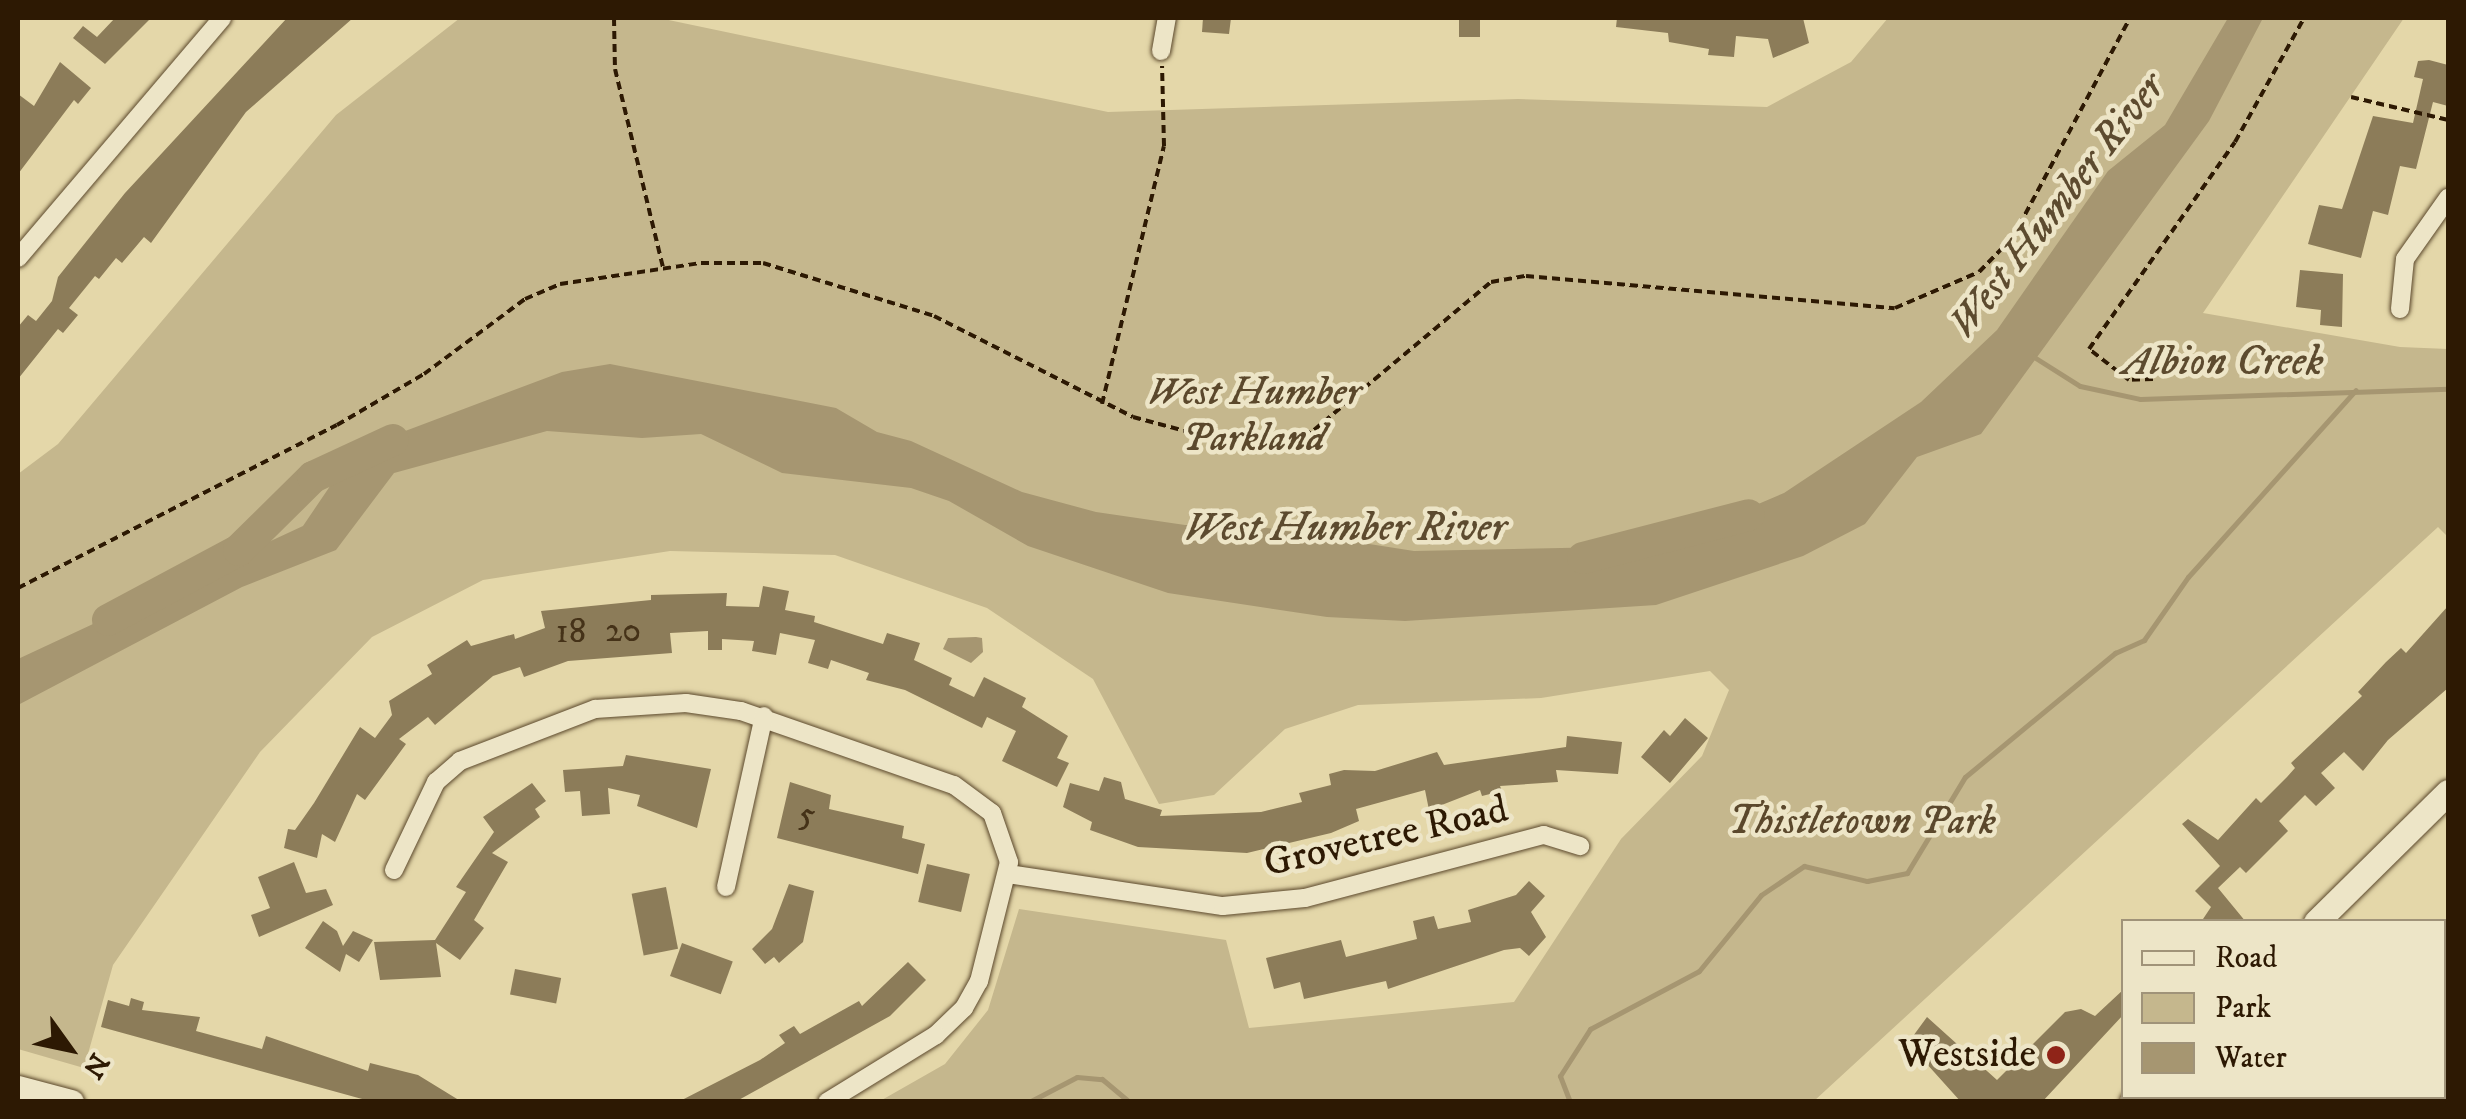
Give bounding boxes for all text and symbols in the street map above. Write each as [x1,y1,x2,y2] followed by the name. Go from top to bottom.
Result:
[1938,63,2176,349] water label: West Humber River
[2122,337,2324,387] water label: Albion Creek
[1147,369,1361,463] park label: West Humber Parkland
[1184,503,1506,553] water label: West Humber River
[605,610,641,652] house number: 20
[556,611,586,653] house number: 18
[1259,786,1513,888] street label: Grovetree Road
[798,794,816,836] house number: 5
[1728,798,1996,846] park label: Thistletown Park
[2121,919,2446,1099] legend
[2215,940,2277,977] text: Road
[2215,990,2271,1027] text: Park
[20,999,120,1099] north arrow
[1898,1031,2036,1079] place label: Westside
[2215,1040,2287,1077] text: Water
[2045,1044,2067,1066] marker: Westside
[75,1046,117,1085] text: N

